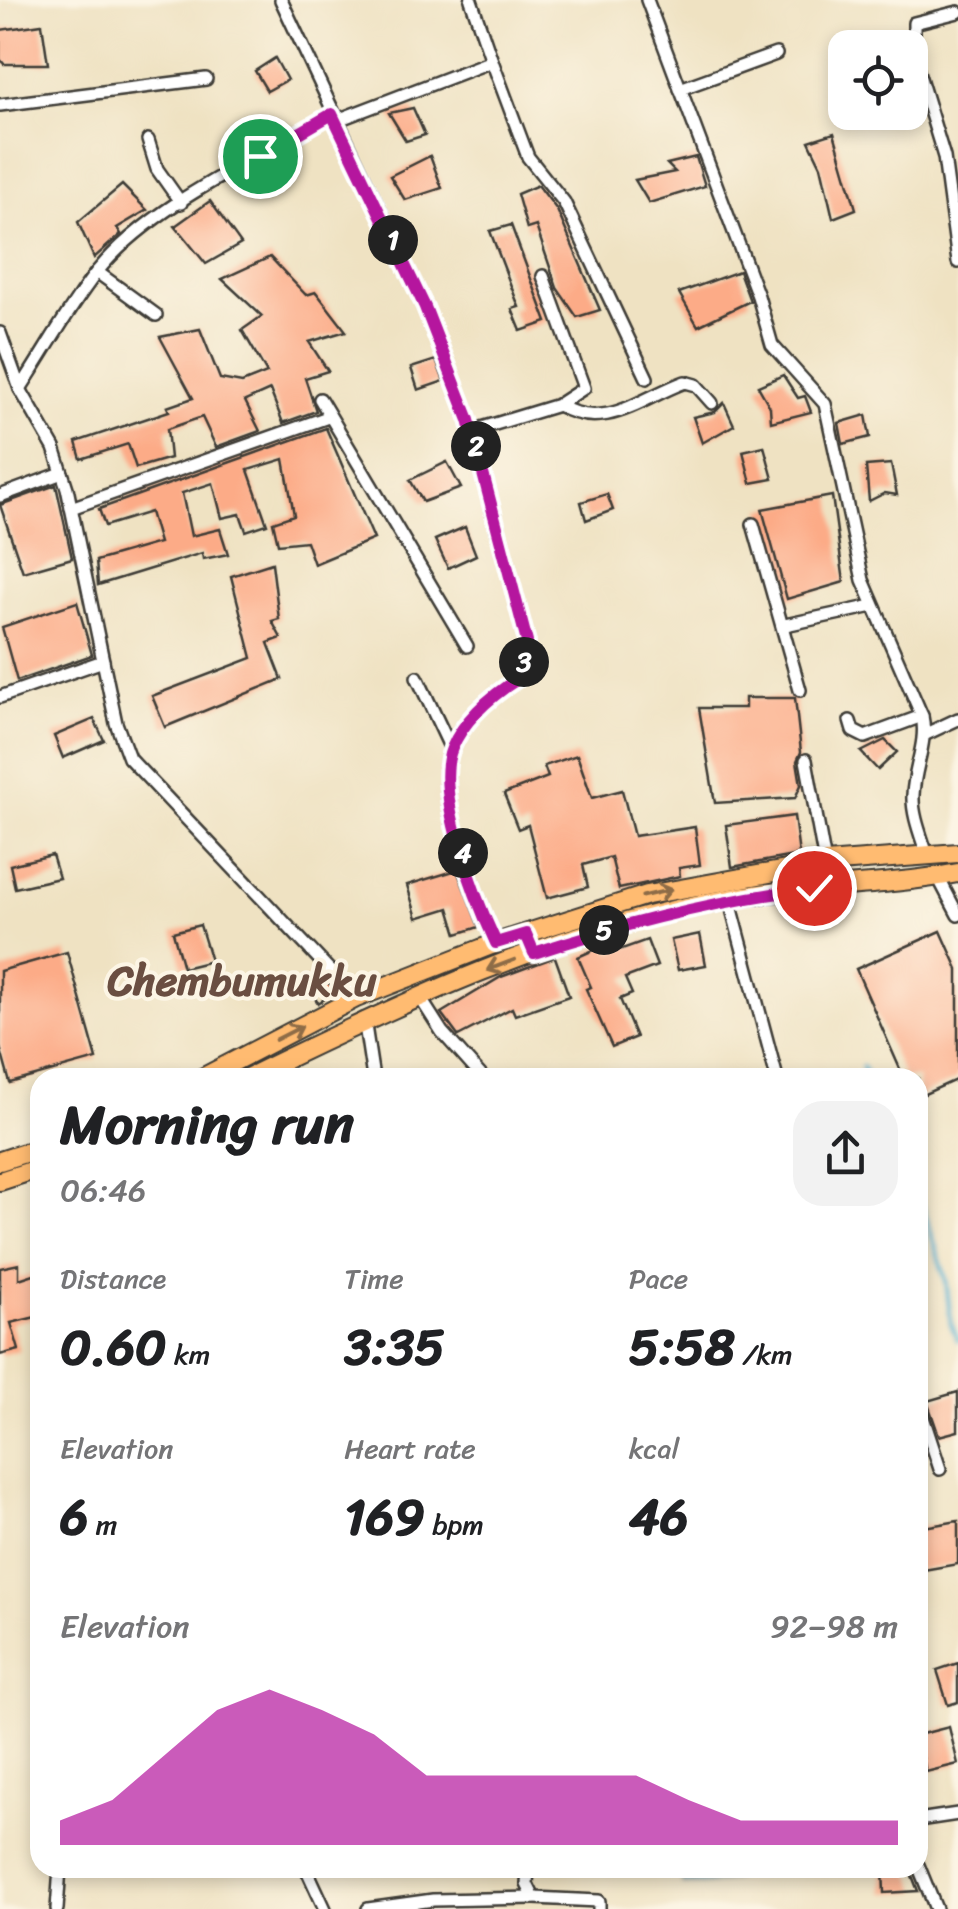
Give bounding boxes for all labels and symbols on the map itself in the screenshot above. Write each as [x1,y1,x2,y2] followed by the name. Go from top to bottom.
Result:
[218,114,303,199] pin
[368,215,418,265] pin: 1
[451,421,501,471] pin: 2
[499,637,549,687] pin: 3
[438,828,488,878] pin: 4
[772,846,857,931] pin
[640,883,672,901] one-way arrow
[579,905,629,955] pin: 5
[107,944,377,1018] district label: Chembumukku
[486,957,517,975] one-way arrow
[273,1023,303,1042] one-way arrow

